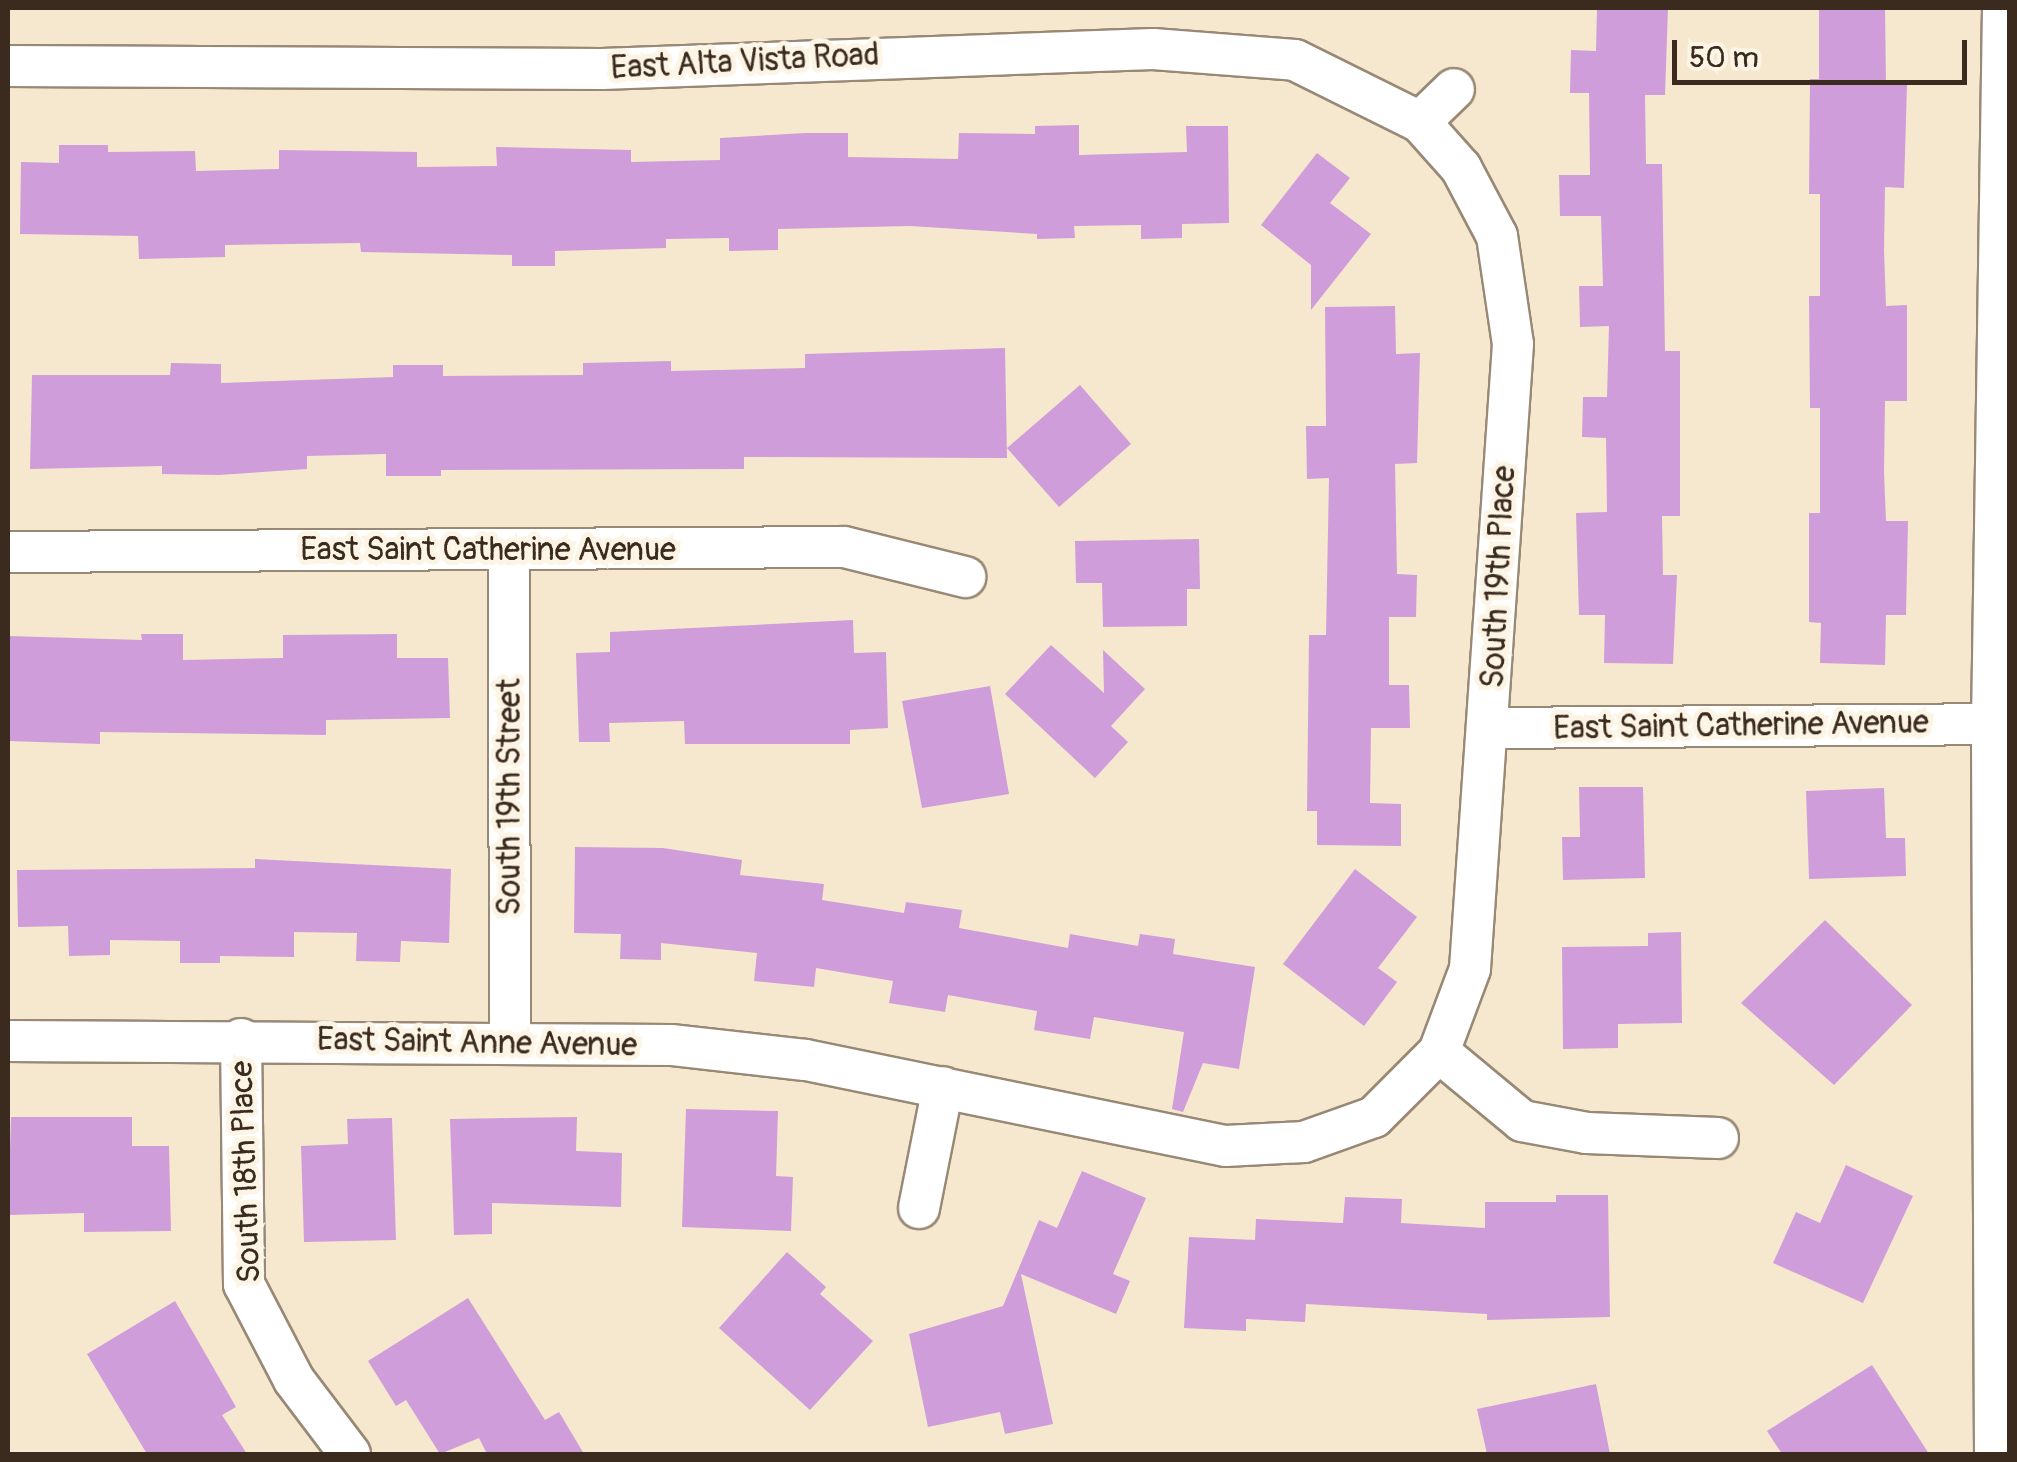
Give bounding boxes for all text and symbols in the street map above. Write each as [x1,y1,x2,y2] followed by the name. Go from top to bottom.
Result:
[1677,20,1972,82] scale bar
[610,36,880,88] street label: East Alta Vista Road
[1689,39,1759,76] text: 50 m
[1474,465,1524,689] street label: South 19th Place
[300,531,676,569] street label: East Saint Catherine Avenue
[491,678,529,916] street label: South 19th Street
[1553,704,1929,748] street label: East Saint Catherine Avenue
[317,1021,637,1065] street label: East Saint Anne Avenue
[223,1060,269,1284] street label: South 18th Place

